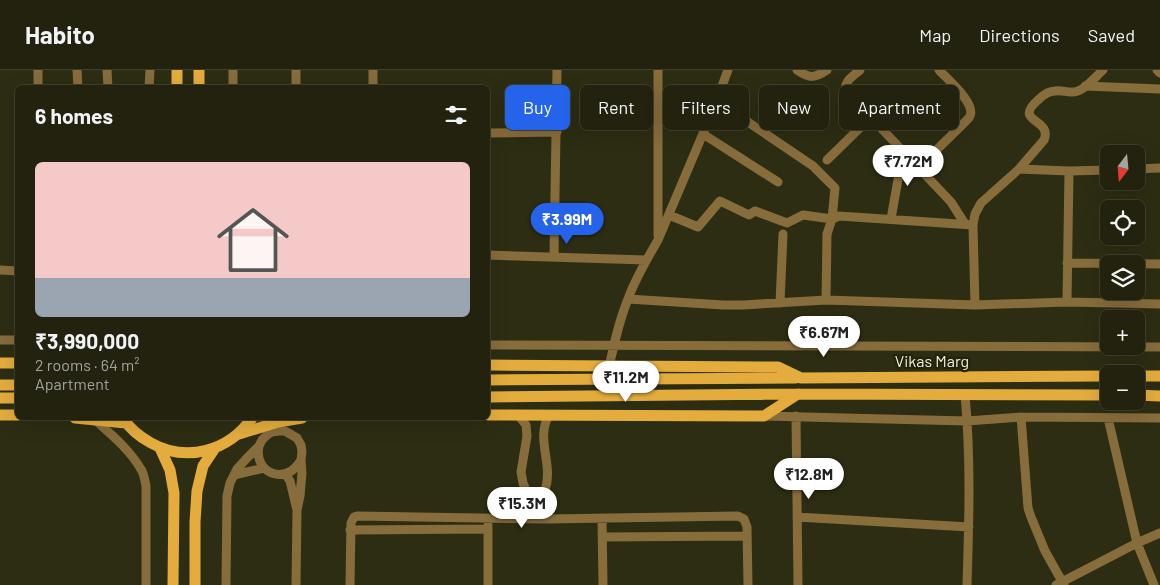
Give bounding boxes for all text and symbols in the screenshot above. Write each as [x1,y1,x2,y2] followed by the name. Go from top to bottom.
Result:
[25,20,95,49] text: Habito
[919,24,951,46] text: Map
[979,24,1060,46] text: Directions
[1088,24,1135,46] text: Saved
[505,85,570,130] chip: Buy
[580,85,653,130] chip: Rent
[663,85,749,130] chip: Filters
[759,85,829,130] chip: New
[839,85,959,130] chip: Apartment
[442,101,470,129] icon: filters
[35,103,113,128] text: 6 homes
[867,144,949,187] pin: ₹7.72M
[1100,145,1145,190] north arrow
[1100,145,1145,410] map controls
[884,151,932,170] text: ₹7.72M
[208,195,298,285] icon: home
[1100,200,1145,245] button: locate
[526,202,608,245] pin: ₹3.99M
[542,209,592,228] text: ₹3.99M
[1100,255,1145,300] button: layers
[1100,310,1145,355] button: +
[783,316,865,358] pin: ₹6.67M
[799,322,849,341] text: ₹6.67M
[35,328,139,353] text: ₹3,990,000
[895,351,969,370] street label: Vikas Marg
[35,355,139,374] text: 2 rooms · 64 m²
[585,360,667,403] pin: ₹11.2M
[1100,365,1145,410] button: −
[603,367,649,386] text: ₹11.2M
[35,374,110,393] text: Apartment
[768,458,850,500] pin: ₹12.8M
[785,464,833,483] text: ₹12.8M
[481,486,563,529] pin: ₹15.3M
[498,493,546,512] text: ₹15.3M

